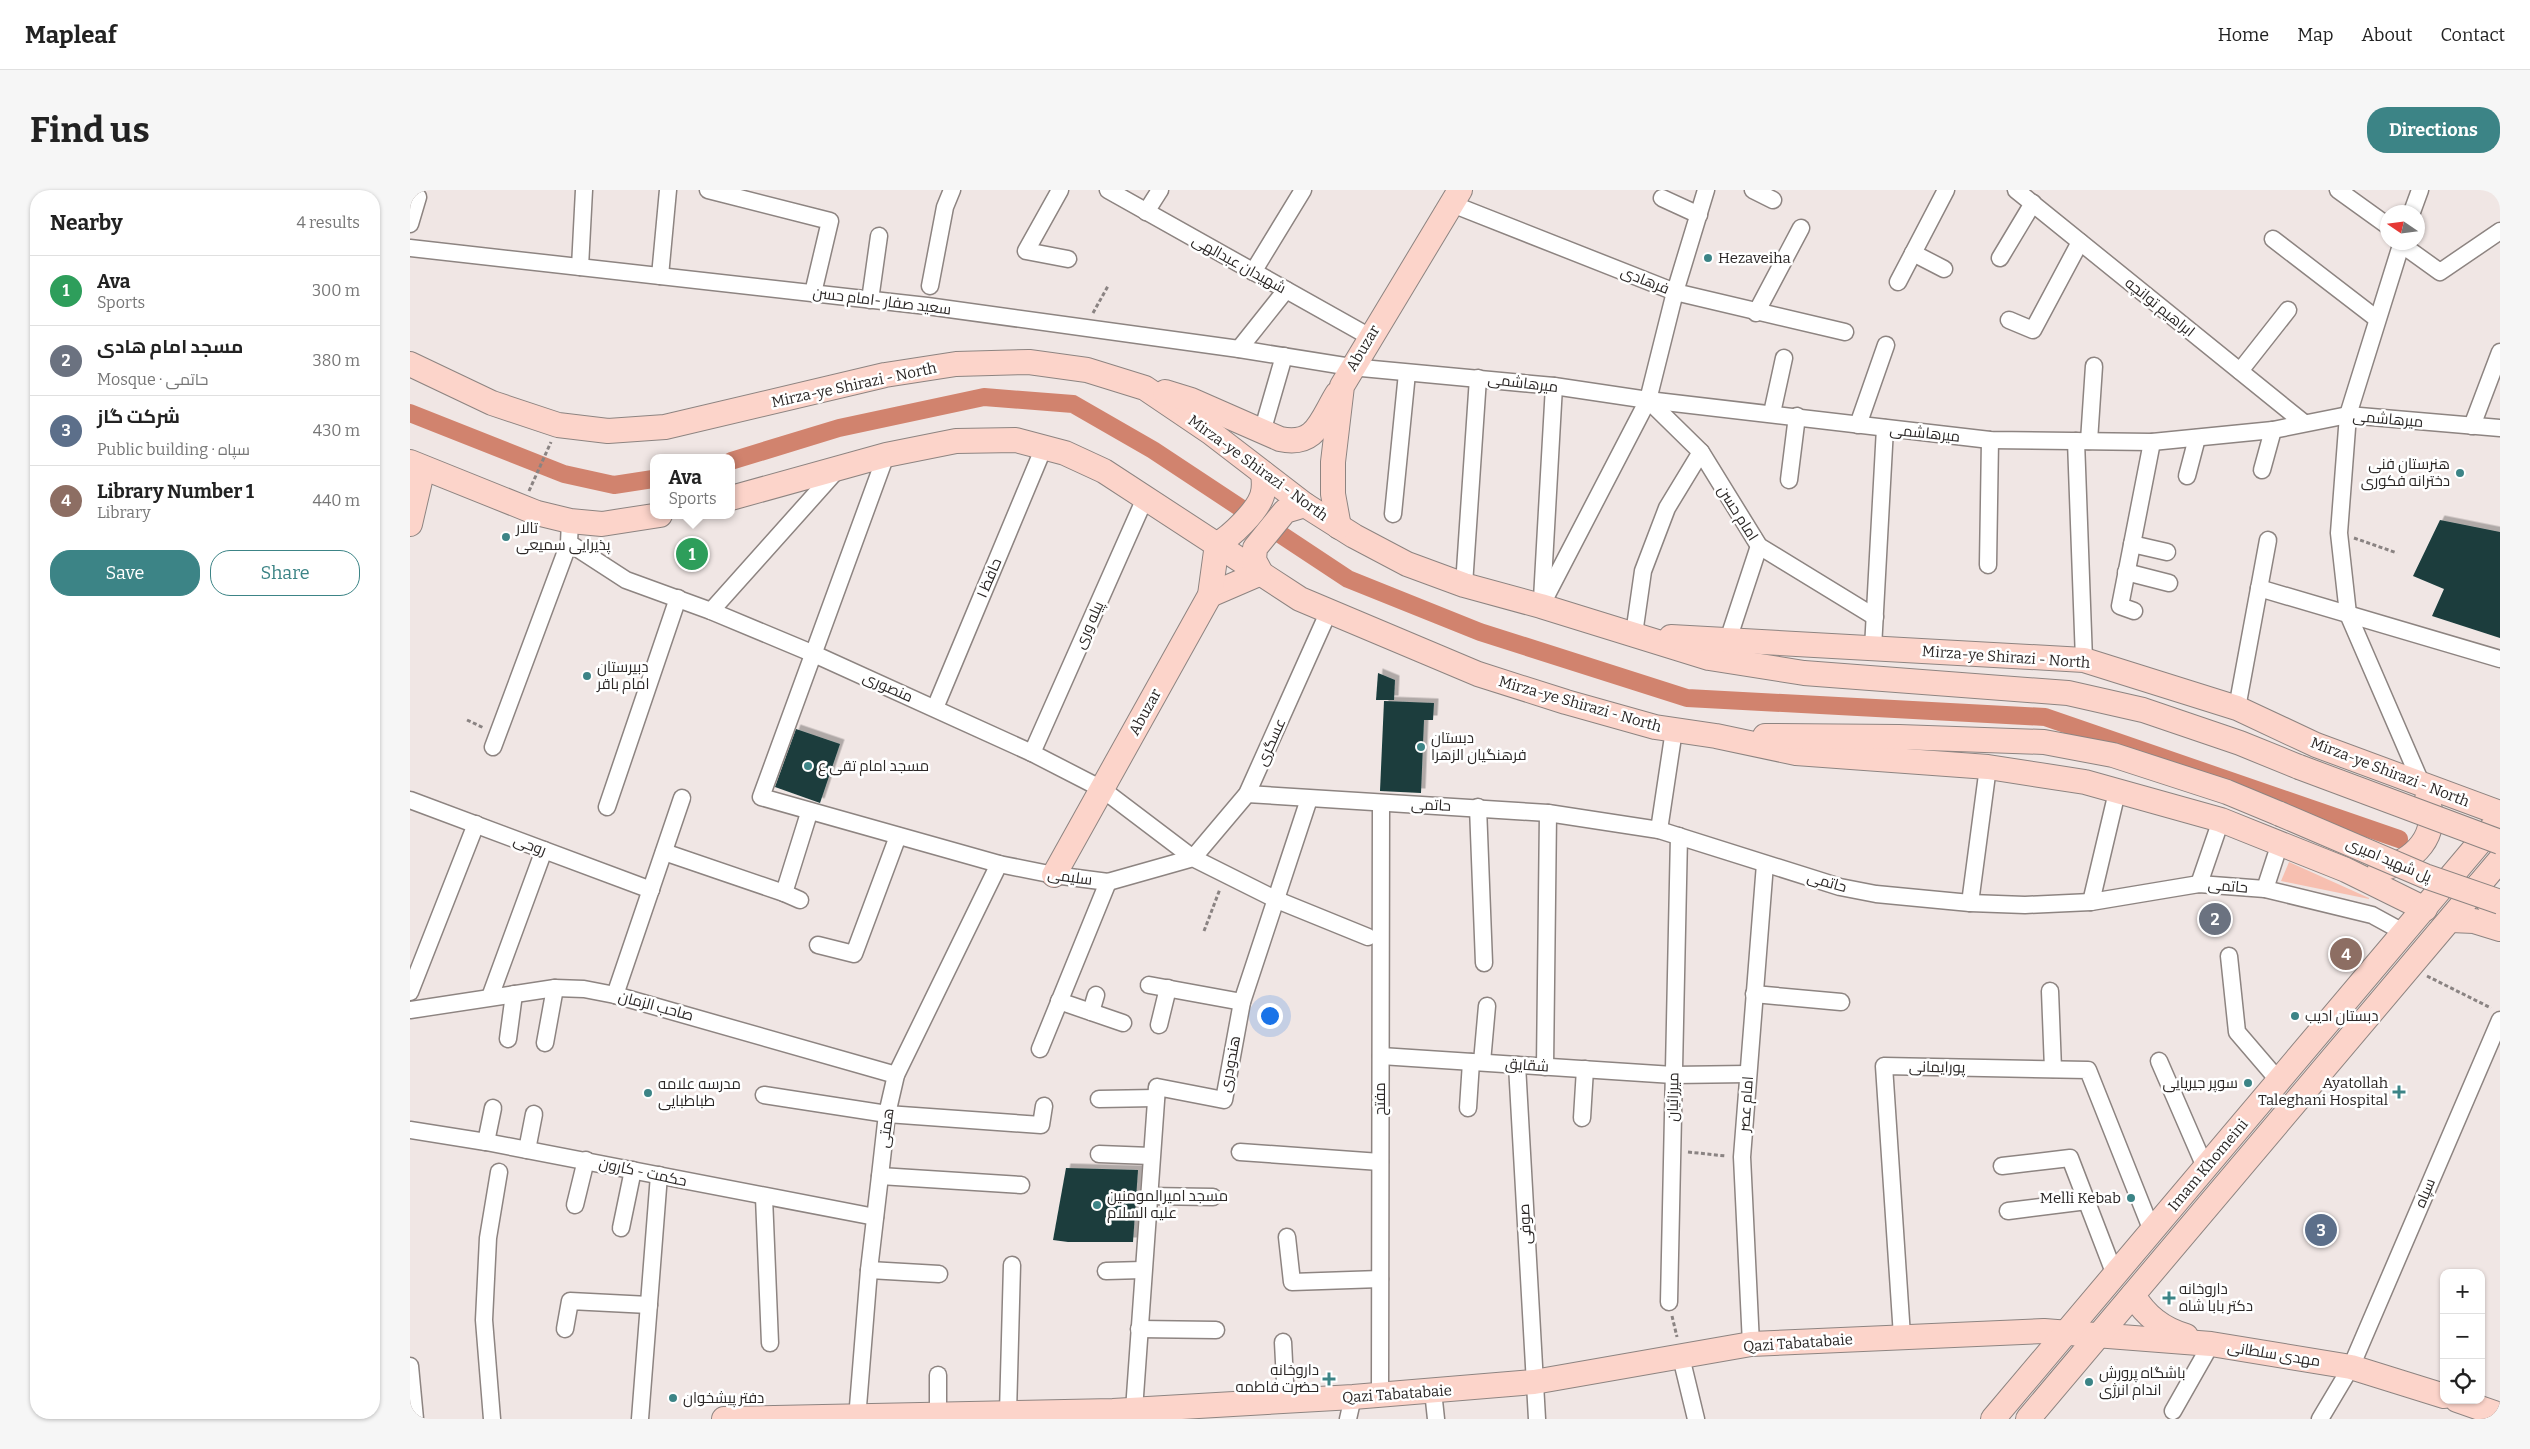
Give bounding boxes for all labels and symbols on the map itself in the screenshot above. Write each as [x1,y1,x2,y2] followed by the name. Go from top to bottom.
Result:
[2380,205,2425,250] north arrow
[1188,231,1289,298] street label: شهیدان عبدالهی
[1718,249,1791,267] place label: Hezaveiha
[1702,252,1714,264] marker: Hezaveiha
[1618,262,1672,299] street label: فرهادی
[2121,273,2198,341] street label: ابراهیم توانچه
[812,284,952,319] street label: سعید صفار -امام حسن
[1342,321,1384,374] street label: Abuzar
[770,359,939,411] street label: Mirza-ye Shirazi - North
[1487,370,1559,397] street label: میرهاشمی
[2352,407,2424,432] street label: میرهاشمی
[1185,411,1332,525] street label: Mirza-ye Shirazi - North
[1889,420,1961,447] street label: میرهاشمی
[2361,455,2450,491] place label: هنرستان فنی دخترانه فکوری
[2454,467,2466,479] marker: هنرستان فنی دخترانه فکوری
[1713,482,1762,545] street label: امام حسن
[515,519,611,555] place label: تالار پذیرایی سمیعی
[500,531,512,543] marker: تالار پذیرایی سمیعی
[676,535,708,573] pin: 1
[973,555,1005,601] street label: حافظ ۱
[1071,598,1108,652] street label: پیله وری
[1921,642,2091,672] street label: Mirza-ye Shirazi - North
[596,658,650,694] place label: دبیرستان امام باقر
[860,668,916,707] street label: منصوری
[581,670,593,682] marker: دبیرستان امام باقر
[1497,672,1664,736] street label: Mirza-ye Shirazi - North
[1125,685,1165,738] street label: Abuzar
[1253,715,1290,769] street label: عسگری
[1431,729,1527,765] place label: دبستان فرهنگیان الزهرا
[2308,733,2473,811] street label: Mirza-ye Shirazi - North
[1415,741,1427,753] marker: دبستان فرهنگیان الزهرا
[818,757,929,777] place label: مسجد امام تقی ع
[802,760,814,772] marker: مسجد امام تقی ع
[1411,795,1451,816] street label: حاتمی
[511,831,549,860] street label: روحی
[2343,834,2435,887] street label: پل شهید امیری
[1046,865,1093,890] street label: سلیمی
[1805,868,1849,897] street label: حاتمی
[2207,875,2249,898] street label: حاتمی
[2199,900,2231,938] pin: 2
[2330,935,2362,973] pin: 4
[616,987,696,1026] street label: صاحب الزمان
[1257,1003,1283,1029] your location
[2305,1007,2379,1026] place label: دبستان ادیب
[2289,1010,2301,1022] marker: دبستان ادیب
[1216,1034,1245,1094] street label: هندودری
[1504,1054,1550,1077] street label: شقایق
[1909,1058,1965,1077] street label: پورایمانی
[1664,1072,1683,1122] street label: میرزائیان
[2162,1074,2238,1093] place label: سوپر جیریایی
[2258,1074,2389,1109] place label: Ayatollah Taleghani Hospital
[658,1075,741,1111] place label: مدرسه علامه طباطبایی
[1735,1075,1758,1134] street label: امام عصر
[2242,1077,2254,1089] marker: سوپر جیریایی
[1371,1082,1391,1116] street label: مفتح
[2392,1085,2406,1099] marker: Ayatollah Taleghani Hospital
[642,1087,654,1099] marker: مدرسه علامه طباطبایی
[874,1107,899,1149] street label: همتی
[2164,1115,2252,1215] street label: Imam Khomeini
[597,1154,689,1191] street label: حکمت - کارون
[2411,1176,2440,1211] street label: سپاه
[1107,1187,1228,1223] place label: مسجد امیرالمومنین علیه السلام
[2040,1189,2121,1207] place label: Melli Kebab
[2125,1192,2137,1204] marker: Melli Kebab
[1091,1199,1103,1211] marker: مسجد امیرالمومنین علیه السلام
[1515,1203,1536,1245] street label: صوفی
[2305,1211,2337,1249] pin: 3
[2179,1280,2253,1315] place label: داروخانه دکتر بابا شاه
[2163,1292,2175,1304] marker: داروخانه دکتر بابا شاه
[1743,1330,1853,1356] street label: Qazi Tabatabaie
[2226,1338,2322,1371] street label: مهدی سلطانی
[1236,1361,1319,1396] place label: داروخانه حضرت فاطمه
[2099,1364,2185,1400] place label: باشگاه پرورش اندام انرژی
[1323,1373,1335,1385] marker: داروخانه حضرت فاطمه
[2083,1376,2095,1388] marker: باشگاه پرورش اندام انرژی
[1342,1381,1452,1407] street label: Qazi Tabatabaie
[683,1389,764,1408] place label: دفتر پیشخوان
[667,1392,679,1404] marker: دفتر پیشخوان

